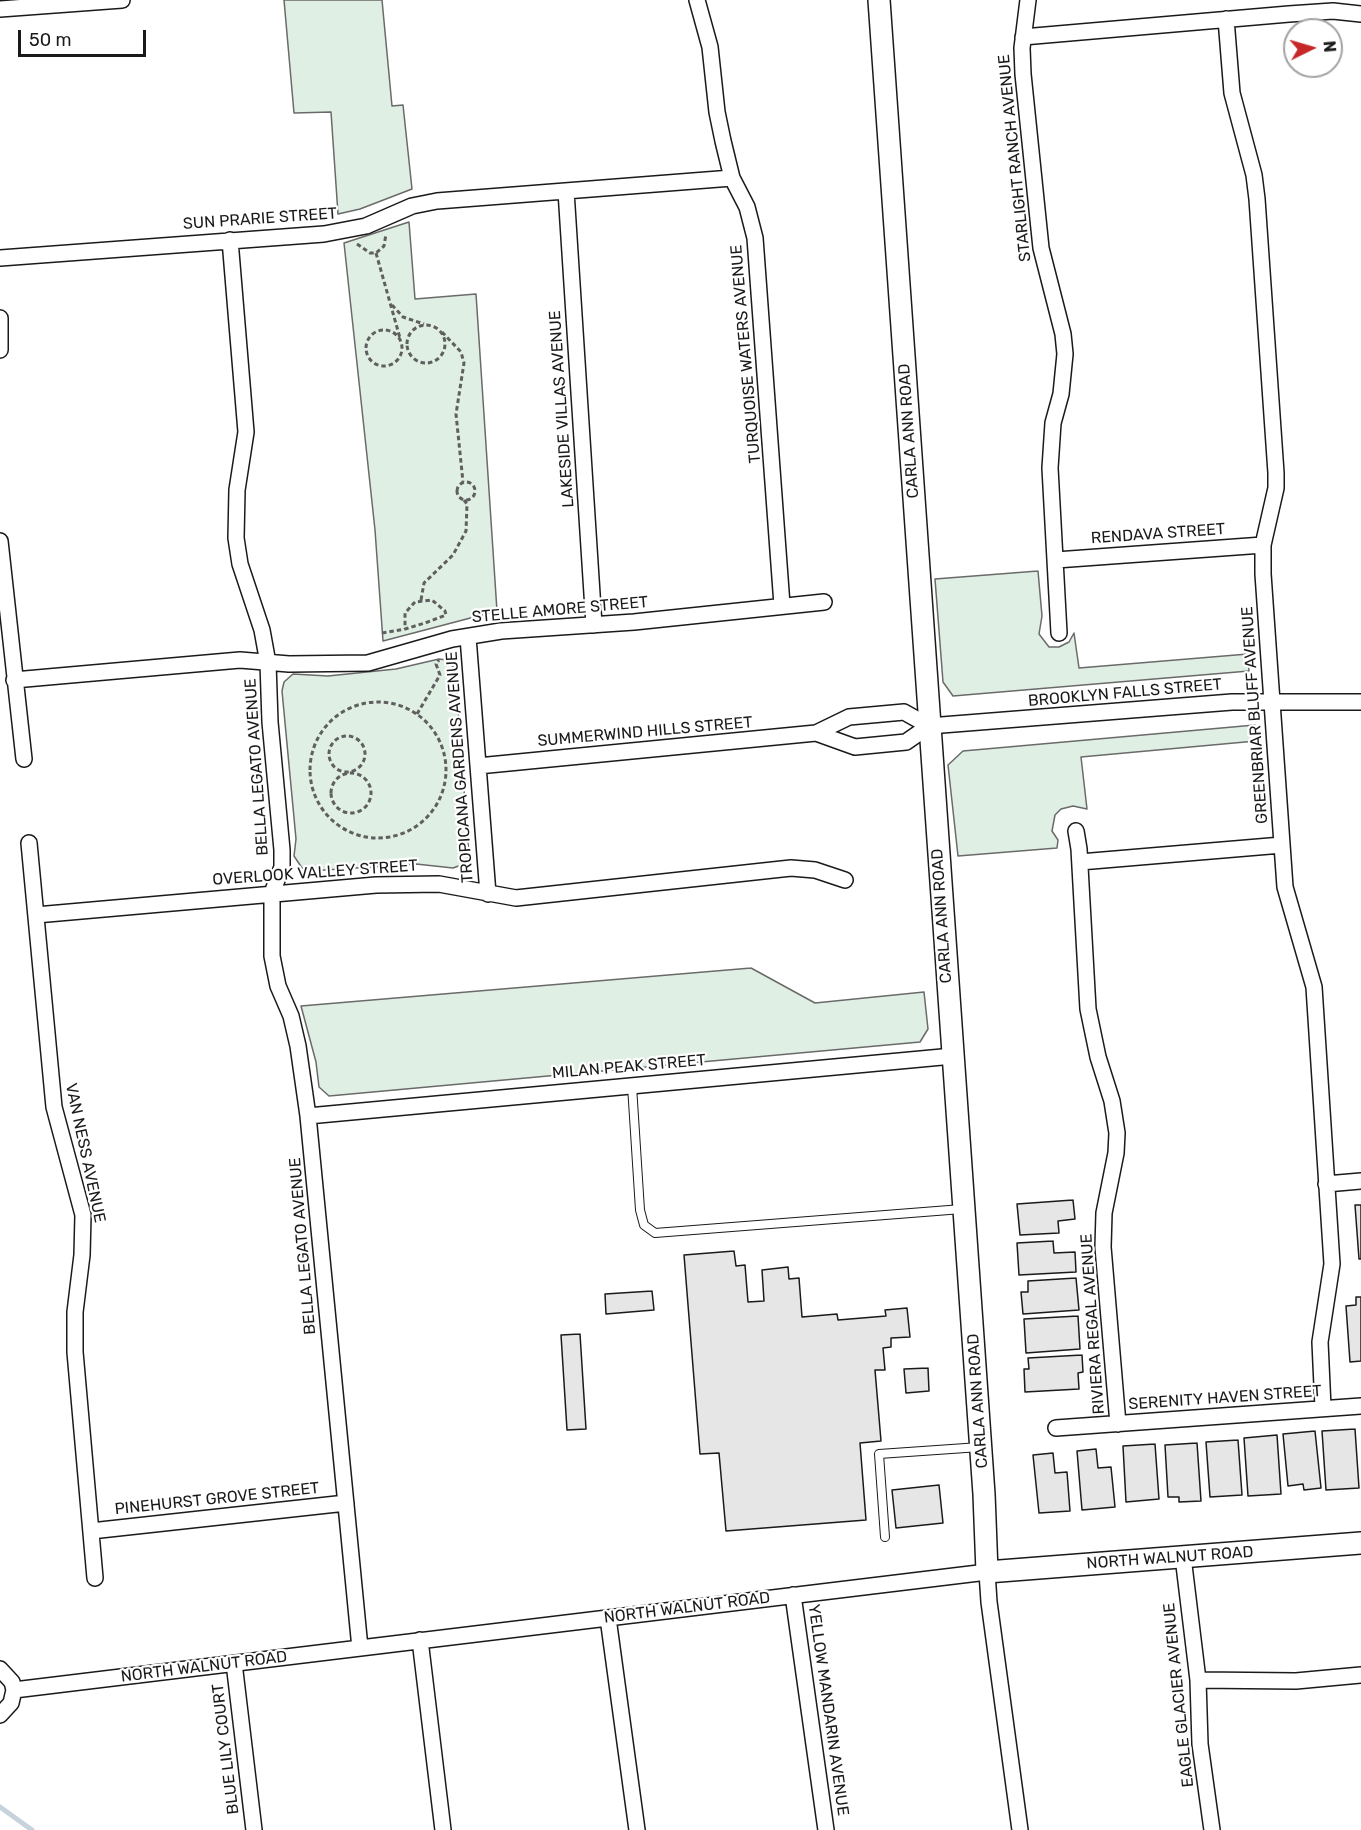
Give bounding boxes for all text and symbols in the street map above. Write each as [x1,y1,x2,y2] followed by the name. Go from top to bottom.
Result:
[21,18,148,56] scale bar
[1283,18,1343,78] north arrow
[29,29,72,51] text: 50 m
[1319,40,1339,53] text: N
[995,53,1035,263] street label: STARLIGHT RANCH AVENUE
[182,204,338,234] street label: SUN PRARIE STREET
[727,244,765,464] street label: TURQUOISE WATERS AVENUE
[546,310,578,508] street label: LAKESIDE VILLAS AVENUE
[895,363,923,499] street label: CARLA ANN ROAD
[1090,520,1226,548] street label: RENDAVA STREET
[471,593,649,627] street label: STELLE AMORE STREET
[1238,606,1272,824] street label: GREENBRIAR BLUFF AVENUE
[442,651,478,883] street label: TROPICANA GARDENS AVENUE
[1027,675,1223,711] street label: BROOKLYN FALLS STREET
[241,678,273,856] street label: BELLA LEGATO AVENUE
[537,713,753,751] street label: SUMMERWIND HILLS STREET
[928,848,956,984] street label: CARLA ANN ROAD
[212,856,418,890] street label: OVERLOOK VALLEY STREET
[551,1051,707,1083] street label: MILAN PEAK STREET
[61,1081,109,1225] street label: VAN NESS AVENUE
[286,1157,320,1335] street label: BELLA LEGATO AVENUE
[1077,1233,1109,1415] street label: RIVIERA REGAL AVENUE
[964,1333,992,1469] street label: CARLA ANN ROAD
[1128,1382,1322,1414] street label: SERENITY HAVEN STREET
[114,1479,320,1519] street label: PINEHURST GROVE STREET
[1086,1543,1254,1573] street label: NORTH WALNUT ROAD
[603,1588,771,1628] street label: NORTH WALNUT ROAD
[1160,1602,1198,1788] street label: EAGLE GLACIER AVENUE
[804,1603,852,1817] street label: YELLOW MANDARIN AVENUE
[120,1647,288,1687] street label: NORTH WALNUT ROAD
[208,1683,244,1815] street label: BLUE LILY COURT

